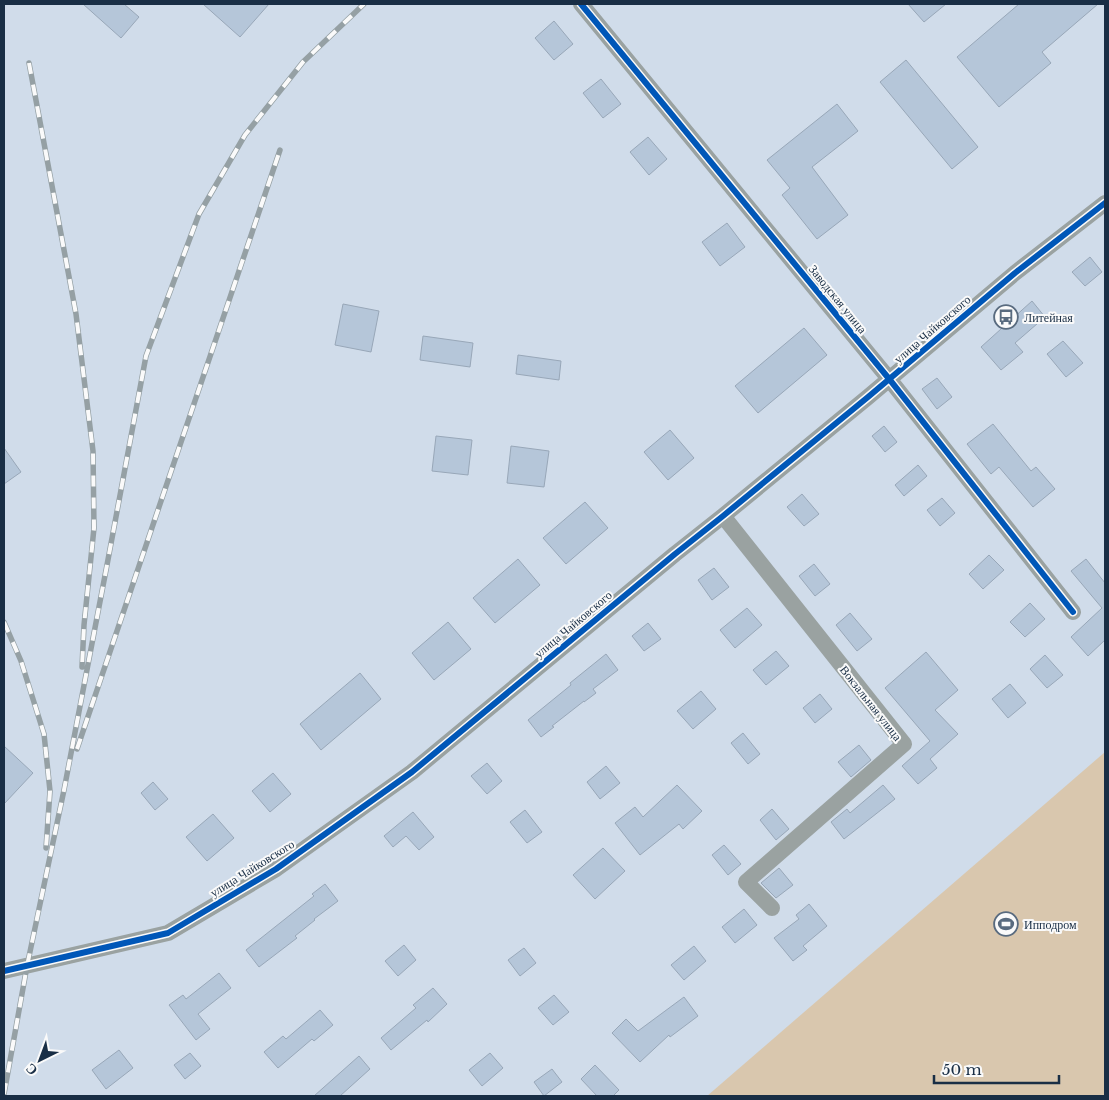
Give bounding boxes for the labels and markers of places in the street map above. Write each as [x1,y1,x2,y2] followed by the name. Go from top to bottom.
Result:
[993,304,1019,330] bus stop icon: Литейная
[1024,310,1073,325] place label: Литейная
[993,911,1019,937] sports icon: Ипподром
[1024,917,1077,932] place label: Ипподром

